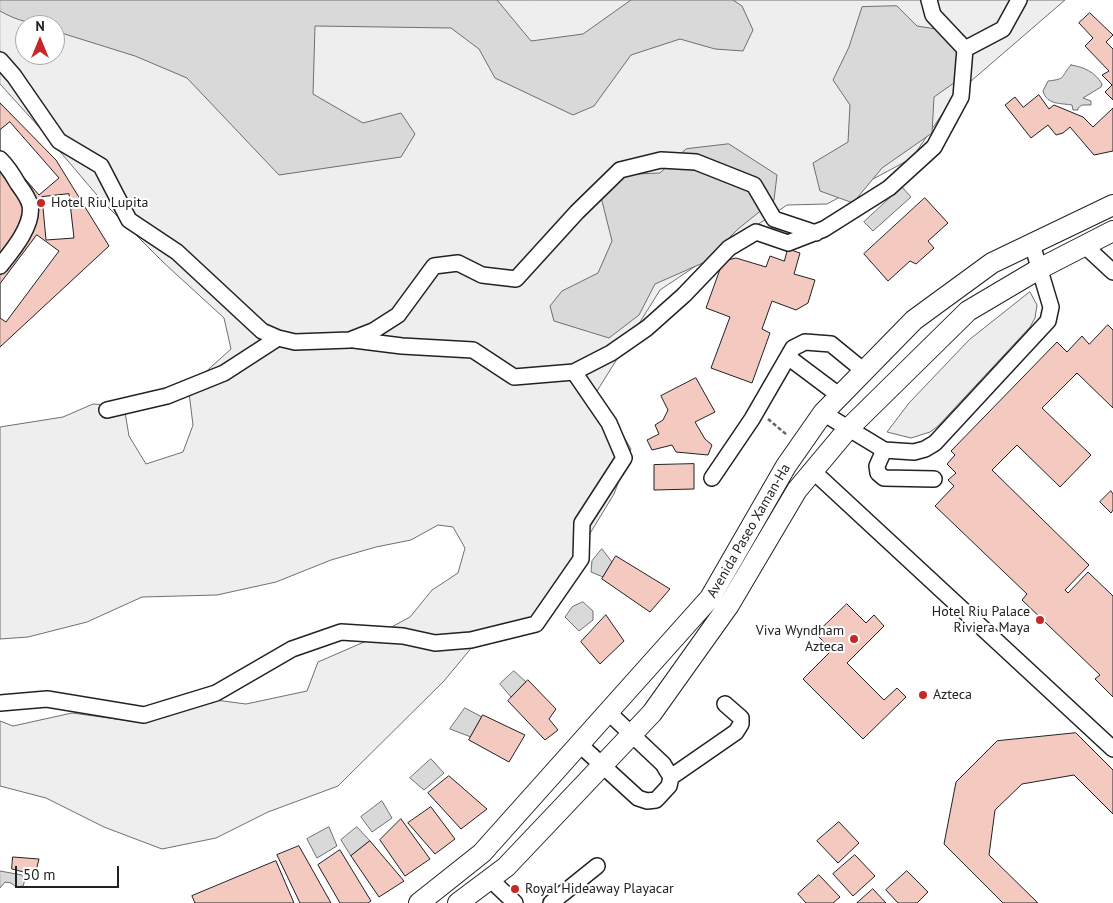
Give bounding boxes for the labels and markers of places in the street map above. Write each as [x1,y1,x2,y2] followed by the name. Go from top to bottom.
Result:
[51,195,148,211] place label: Hotel Riu Lupita
[35,197,47,209] marker: Hotel Riu Lupita
[932,604,1030,636] place label: Hotel Riu Palace Riviera Maya
[1034,614,1046,626] marker: Hotel Riu Palace Riviera Maya
[756,623,844,656] place label: Viva Wyndham Azteca
[848,633,860,645] marker: Viva Wyndham Azteca
[933,687,972,703] place label: Azteca
[917,689,929,701] marker: Azteca
[525,881,674,897] place label: Royal Hideaway Playacar
[509,883,521,895] marker: Royal Hideaway Playacar

